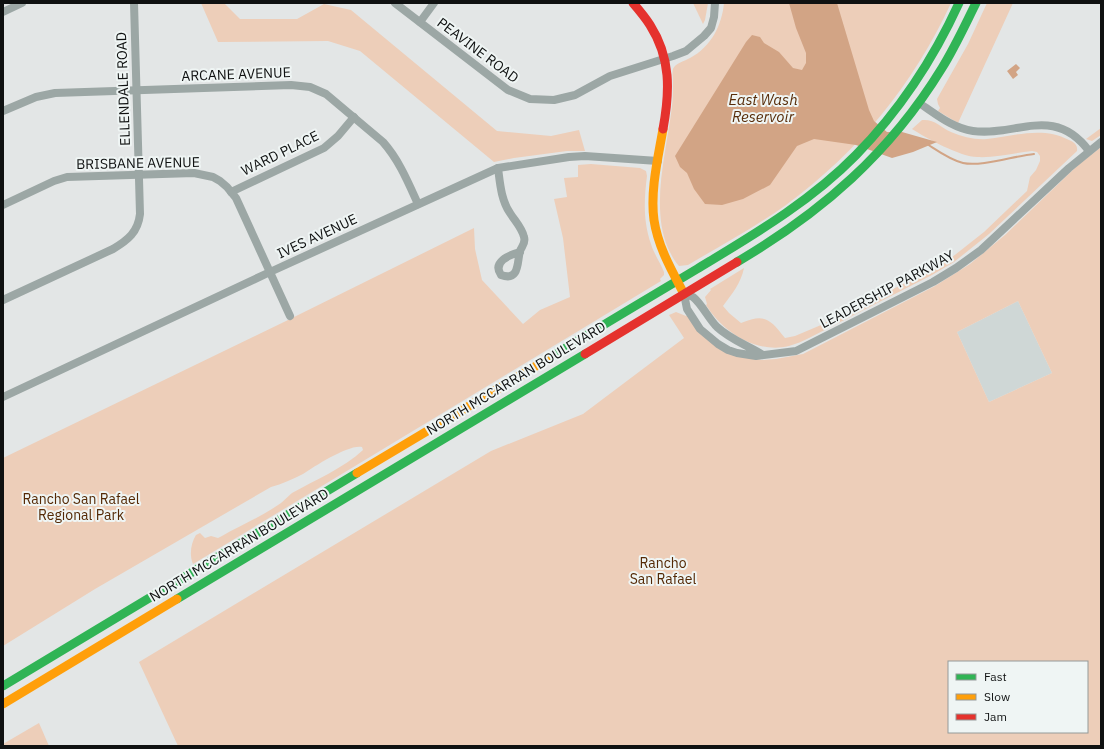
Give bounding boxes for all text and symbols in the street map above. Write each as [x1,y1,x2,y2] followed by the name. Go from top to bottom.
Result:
[434,13,522,87] street label: PEAVINE ROAD
[112,32,134,146] street label: ELLENDALE ROAD
[181,63,291,85] street label: ARCANE AVENUE
[728,90,798,126] water label: East Wash Reservoir
[238,126,322,180] street label: WARD PLACE
[76,153,200,173] street label: BRISBANE AVENUE
[274,210,360,262] street label: IVES AVENUE
[817,246,958,332] street label: LEADERSHIP PARKWAY
[423,317,609,439] street label: NORTH MCCARRAN BOULEVARD
[146,484,332,606] street label: NORTH MCCARRAN BOULEVARD
[22,490,140,524] park label: Rancho San Rafael Regional Park
[630,554,697,588] park label: Rancho San Rafael
[948,661,1088,733] legend
[984,669,1007,684] text: Fast
[984,689,1010,704] text: Slow
[984,709,1007,724] text: Jam

